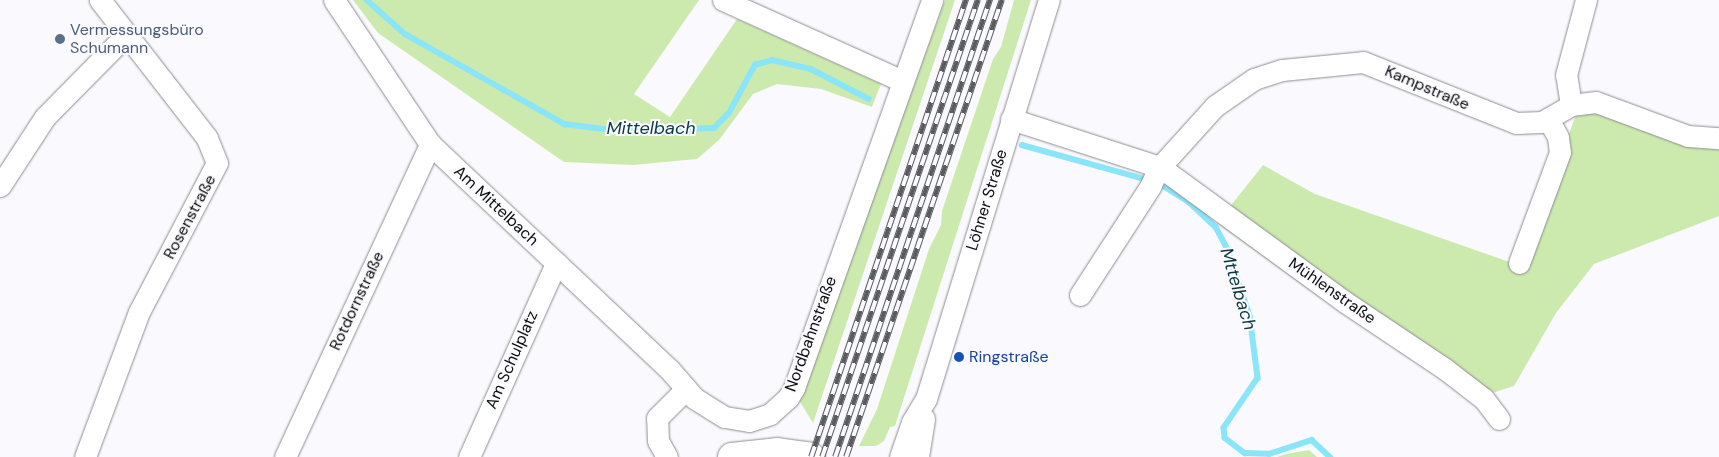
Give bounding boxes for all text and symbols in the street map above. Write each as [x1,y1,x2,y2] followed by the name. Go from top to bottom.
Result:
[70,20,204,58] place label: Vermessungsbüro Schumann
[54,33,66,45] marker: Vermessungsbüro Schumann
[1382,62,1472,114] street label: Kampstraße
[606,117,696,139] water label: Mittelbach
[962,147,1012,253] street label: Löhner Straße
[450,162,542,250] street label: Am Mittelbach
[160,172,220,262] street label: Rosenstraße
[1215,245,1261,333] water label: Mttelbach
[326,249,388,353] street label: Rotdornstraße
[1285,254,1379,328] street label: Mühlenstraße
[781,274,841,394] street label: Nordbahnstraße
[482,308,542,412] street label: Am Schulplatz
[969,347,1048,367] place label: Ringstraße
[953,351,965,363] marker: Ringstraße

